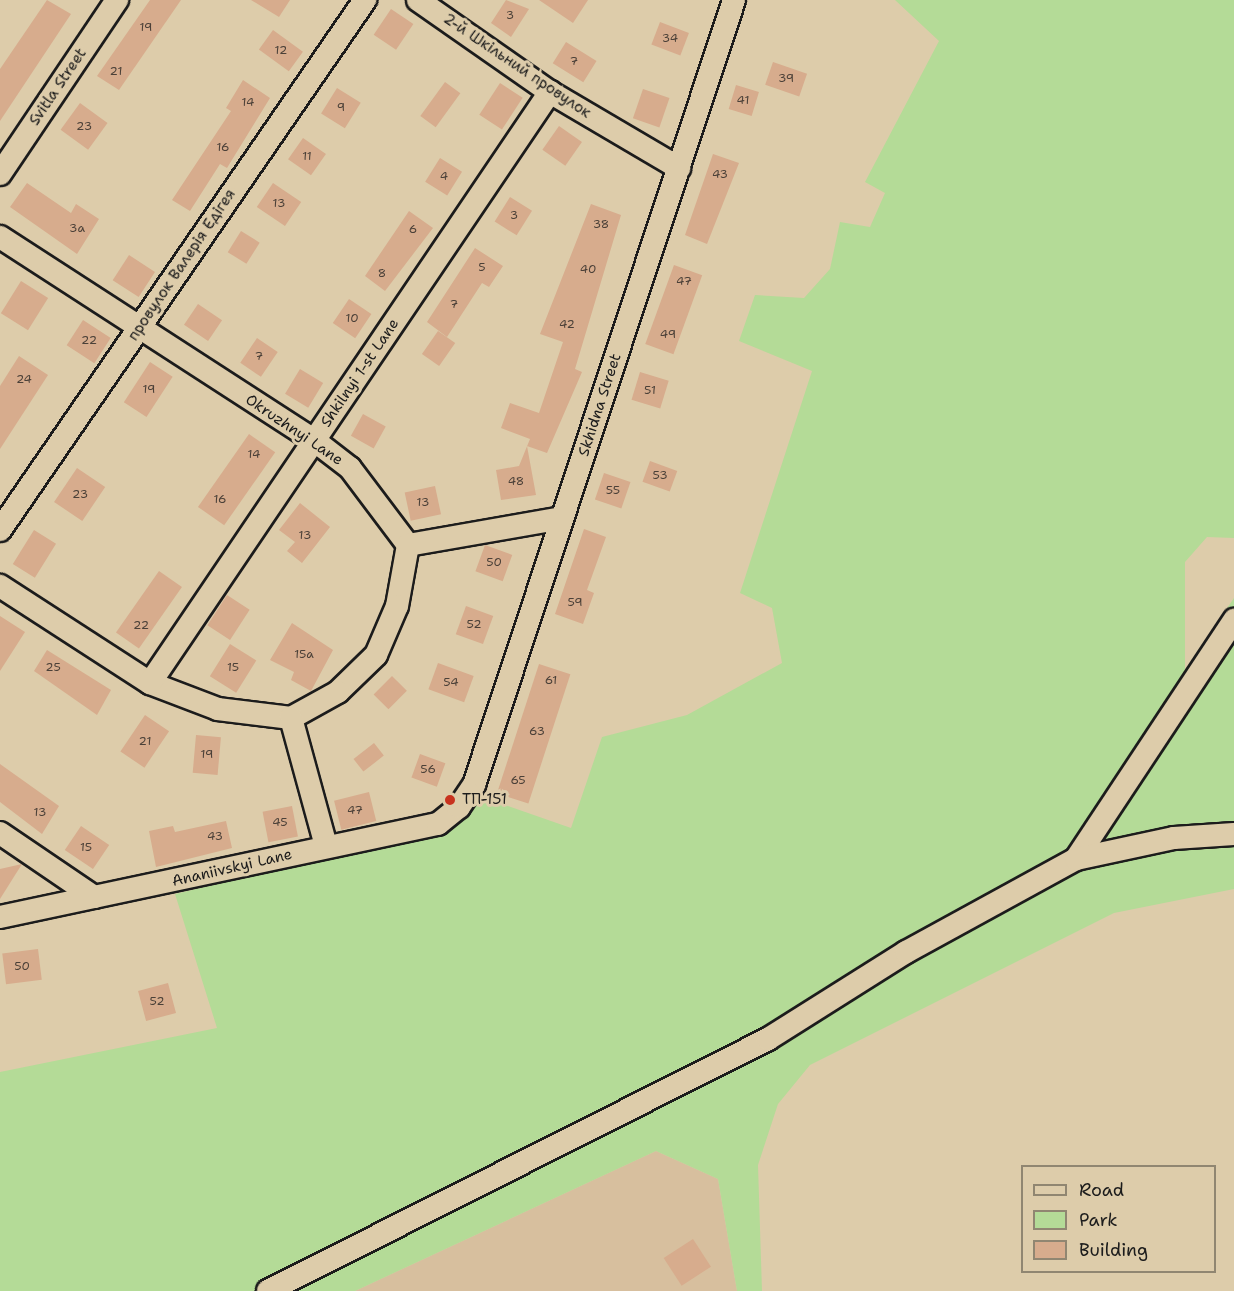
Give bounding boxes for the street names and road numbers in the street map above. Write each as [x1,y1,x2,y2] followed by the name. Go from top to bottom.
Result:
[440,10,594,122] street label: 2-й Шкільний провулок
[26,45,90,129] street label: Svitla Street
[124,186,240,344] street label: провулок Валерія Едігея
[317,315,403,431] street label: Shkilnyi 1-st Lane
[575,351,625,459] street label: Skhidna Street
[242,391,346,469] street label: Okruzhnyi Lane
[170,845,294,891] street label: Ananiivskyi Lane

